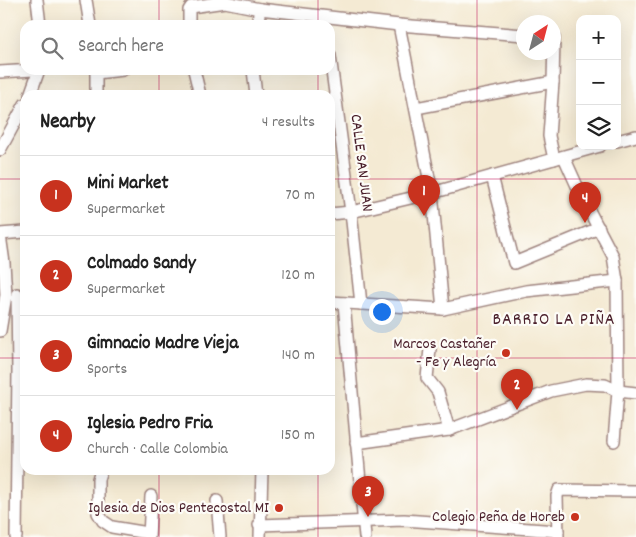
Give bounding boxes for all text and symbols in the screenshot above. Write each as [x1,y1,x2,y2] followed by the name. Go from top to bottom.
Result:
[516,15,561,60] north arrow
[576,15,621,150] map controls
[576,15,621,60] button: +
[20,20,335,75] search box
[38,34,66,62] icon: search
[78,34,164,61] text: Search here
[576,60,621,105] button: −
[576,105,621,150] button: layers
[40,108,95,138] text: Nearby
[262,111,315,134] text: 4 results
[344,113,378,213] street label: CALLE SAN JUAN
[87,171,168,198] text: Mini Market
[408,175,440,216] pin: 1
[569,182,601,223] pin: 4
[54,184,58,207] text: 1
[285,184,315,207] text: 70 m
[87,198,165,221] text: Supermarket
[87,251,196,278] text: Colmado Sandy
[53,264,60,287] text: 2
[281,264,315,287] text: 120 m
[87,278,165,301] text: Supermarket
[369,299,395,325] your location
[492,308,616,333] district label: BARRIO LA PIÑA
[87,331,238,358] text: Gimnacio Madre Vieja
[393,333,496,374] place label: Marcos Castañer - Fe y Alegría
[52,344,60,367] text: 3
[281,344,315,367] text: 140 m
[500,347,512,359] marker: Marcos Castañer - Fe y Alegría
[87,358,127,381] text: Sports
[501,369,533,410] pin: 2
[87,411,213,438] text: Iglesia Pedro Fria
[53,424,59,447] text: 4
[281,424,315,447] text: 150 m
[87,438,228,461] text: Church · Calle Colombia
[352,476,384,517] pin: 3
[88,497,269,520] place label: Iglesia de Dios Pentecostal MI
[273,502,285,514] marker: Iglesia de Dios Pentecostal MI
[432,506,565,529] place label: Colegio Peña de Horeb
[569,511,581,523] marker: Colegio Peña de Horeb

